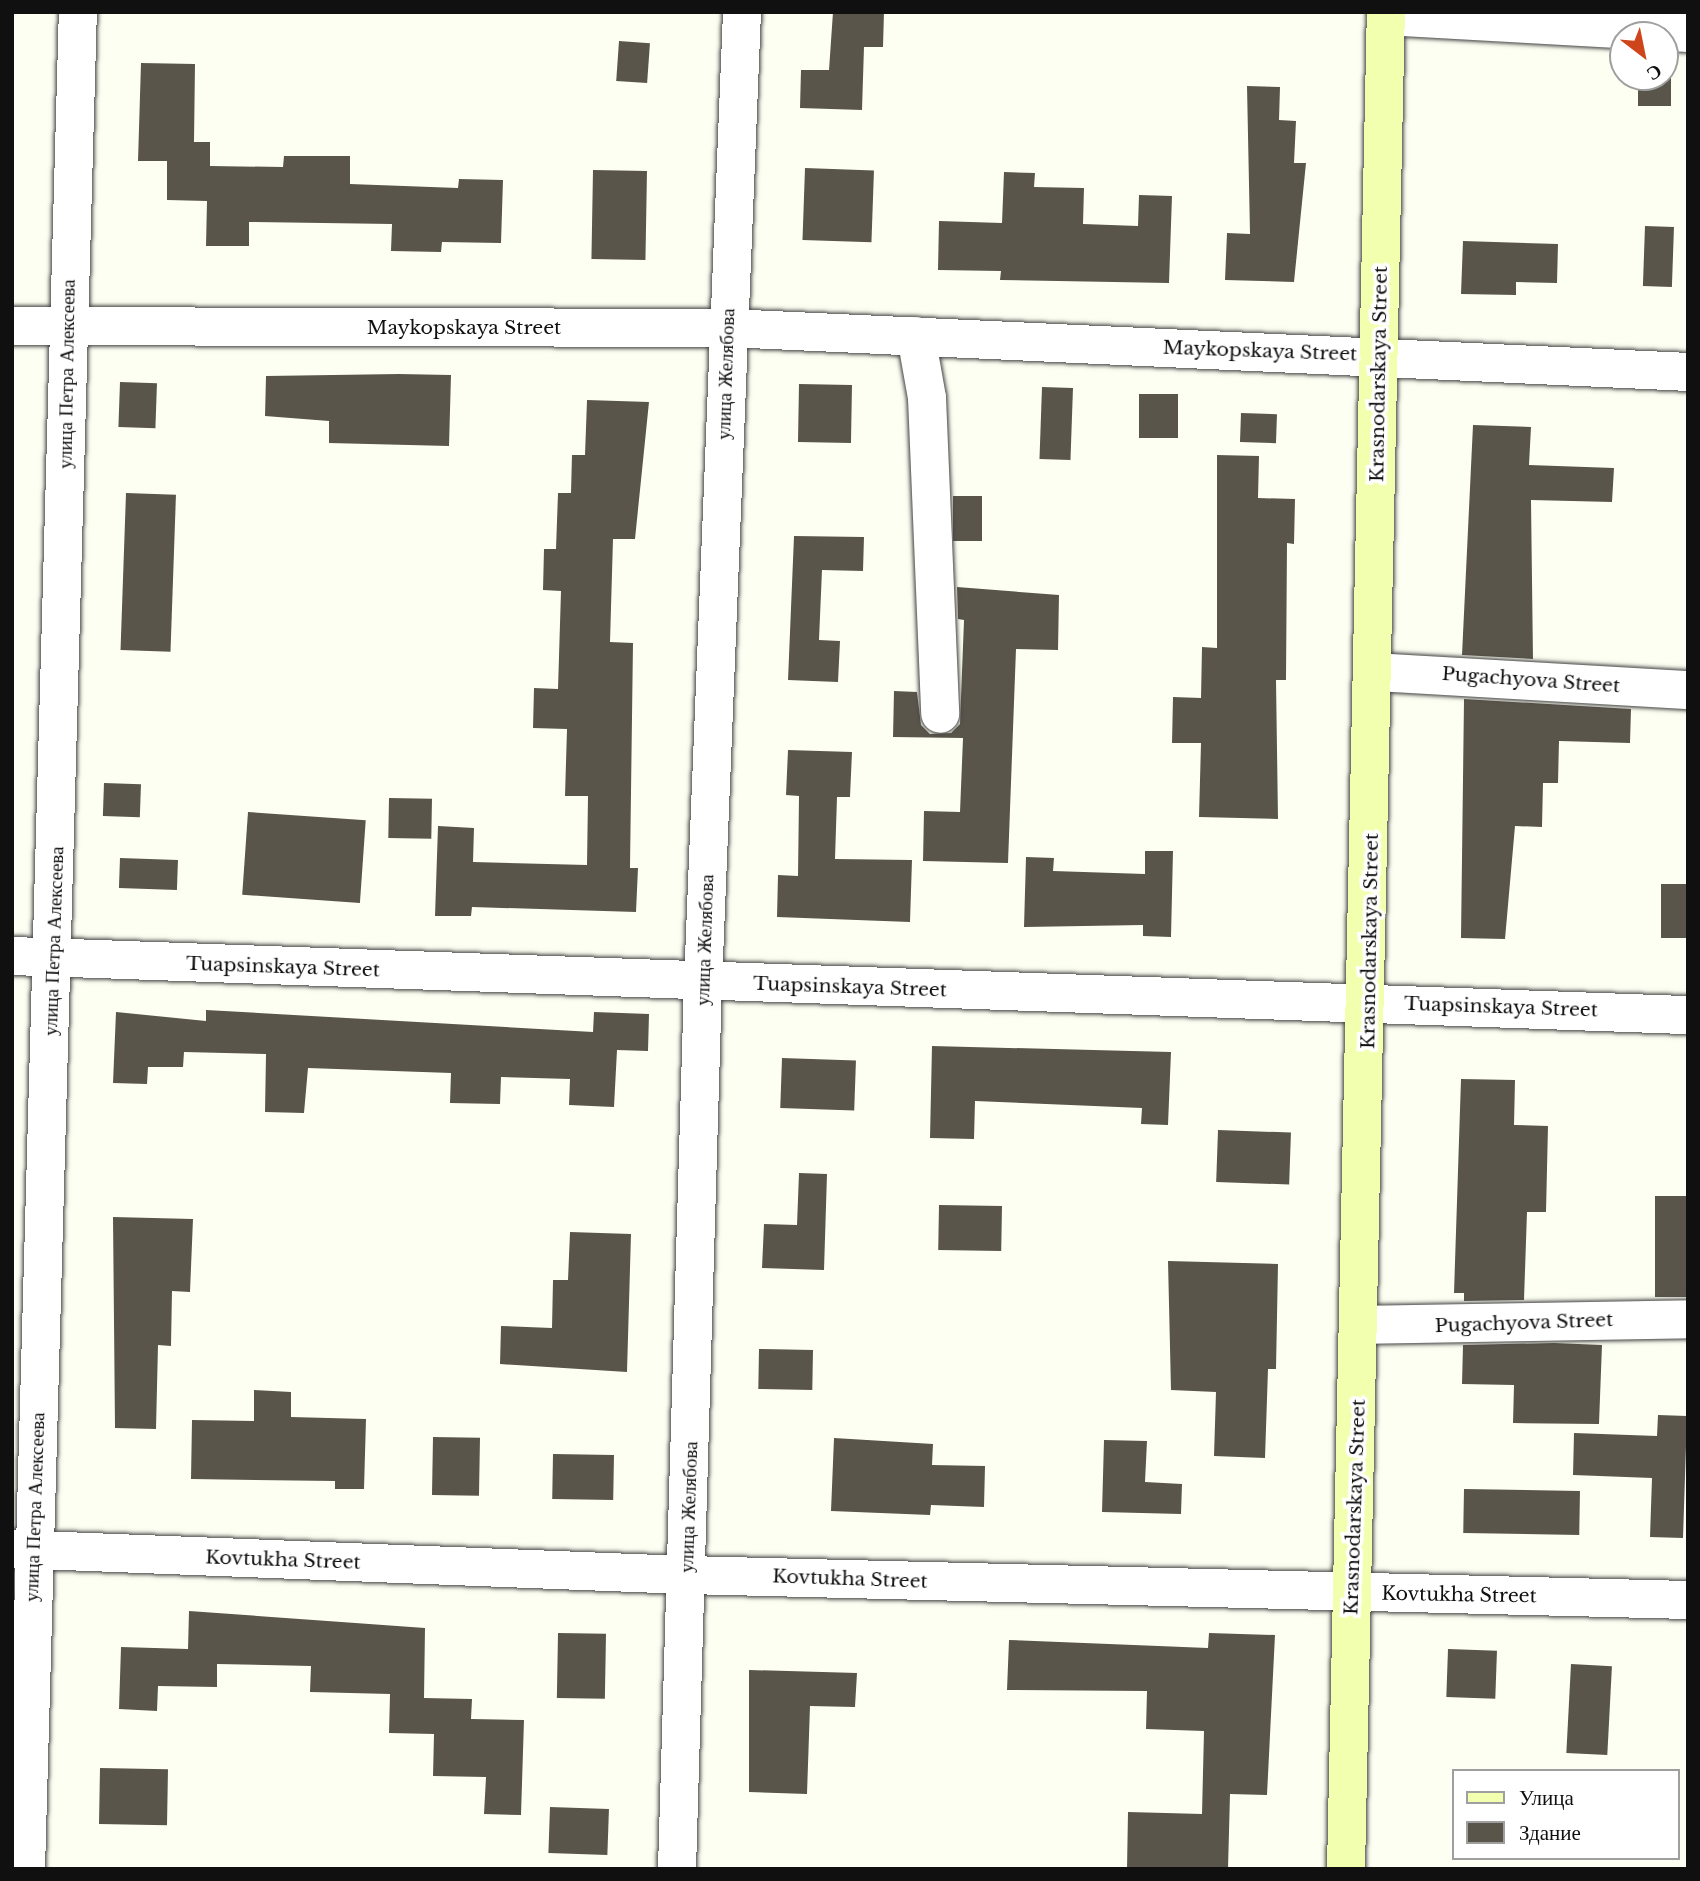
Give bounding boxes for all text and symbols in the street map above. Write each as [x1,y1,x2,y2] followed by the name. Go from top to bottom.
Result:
[1609,21,1679,91] north arrow
[1642,59,1666,86] text: С
[1366,266,1392,482] street label: Krasnodarskaya Street
[54,279,80,469] street label: улица Петра Алексеева
[712,308,740,440] street label: улица Желябова
[367,317,561,339] street label: Maykopskaya Street
[1162,336,1358,366] street label: Maykopskaya Street
[1441,662,1621,698] street label: Pugachyova Street
[1357,833,1383,1049] street label: Krasnodarskaya Street
[39,846,69,1036] street label: улица Петра Алексеева
[691,874,719,1006] street label: улица Желябова
[186,952,380,982] street label: Tuapsinskaya Street
[753,972,947,1002] street label: Tuapsinskaya Street
[1404,992,1598,1022] street label: Tuapsinskaya Street
[1434,1308,1614,1338] street label: Pugachyova Street
[1340,1398,1370,1616] street label: Krasnodarskaya Street
[20,1412,50,1602] street label: улица Петра Алексеева
[675,1441,703,1573] street label: улица Желябова
[205,1546,361,1574] street label: Kovtukha Street
[772,1565,928,1593] street label: Kovtukha Street
[1381,1582,1537,1608] street label: Kovtukha Street
[1452,1769,1679,1860] legend
[1519,1785,1574,1811] text: Улица
[1519,1820,1581,1846] text: Здание

